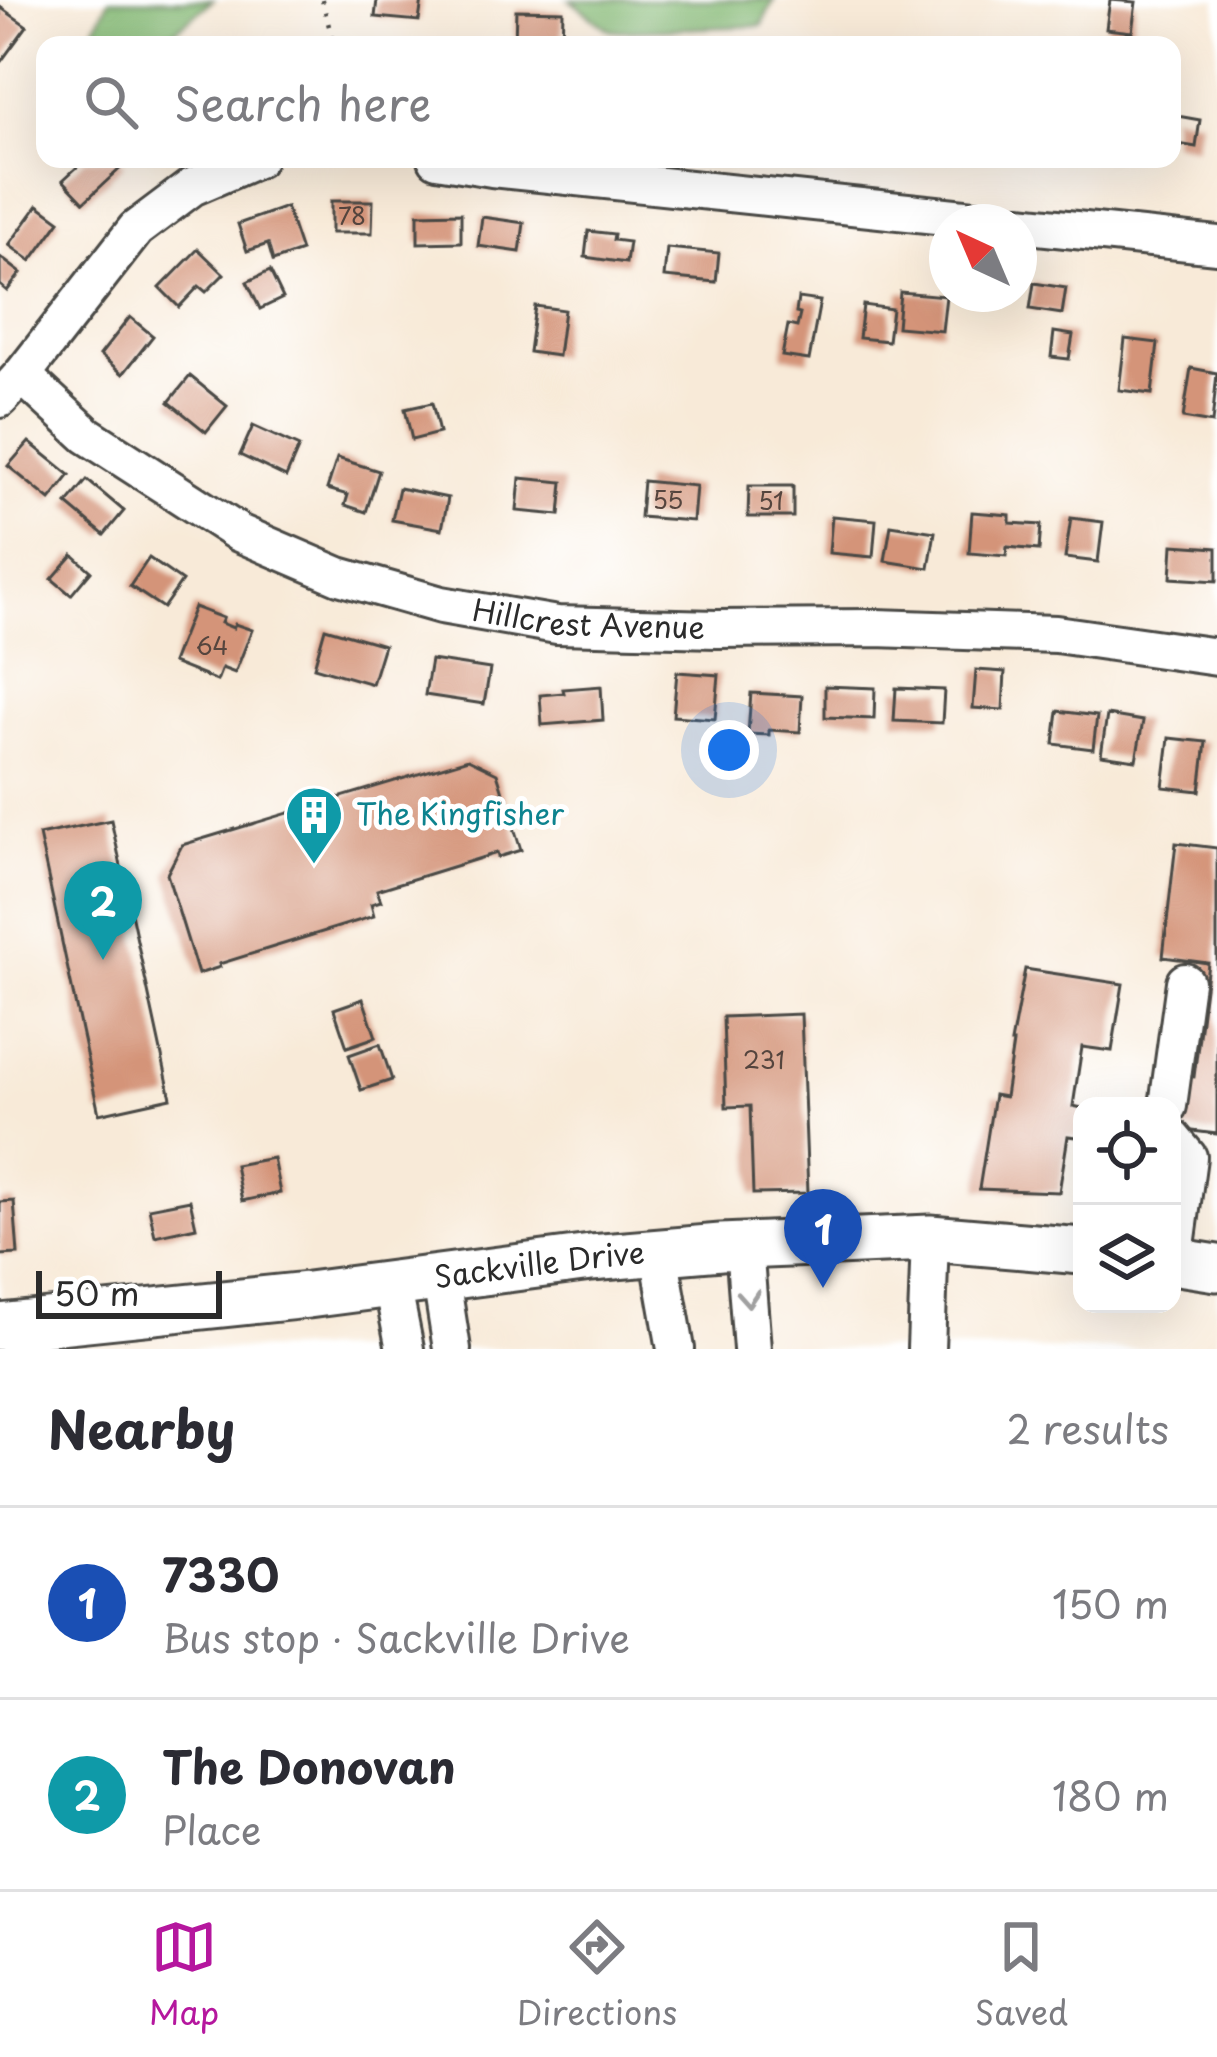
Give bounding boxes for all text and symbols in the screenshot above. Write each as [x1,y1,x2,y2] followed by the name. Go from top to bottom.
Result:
[36,36,1181,168] search box
[174,68,431,136] text: Search here
[78,69,144,135] icon: search
[338,197,366,233] house number: 78
[929,204,1037,312] north arrow
[653,481,683,517] house number: 55
[758,482,784,518] house number: 51
[469,586,705,649] street label: Hillcrest Avenue
[196,627,228,663] house number: 64
[699,720,759,780] your location
[283,784,345,866] building icon: The Kingfisher
[356,790,564,835] place label: The Kingfisher
[64,861,142,960] pin: 2
[743,1041,785,1077] house number: 231
[1073,1097,1181,1313] map controls
[1073,1097,1181,1205] button: locate
[784,1189,862,1288] pin: 1
[1073,1205,1181,1313] button: layers
[431,1229,646,1298] street label: Sackville Drive
[36,1265,222,1318] scale bar
[54,1267,140,1317] text: 50 m
[734,1288,760,1307] one-way arrow
[48,1389,235,1466] text: Nearby
[1007,1398,1169,1457] text: 2 results
[162,1539,279,1607] text: 7330
[78,1573,96,1632] text: 1
[1052,1573,1169,1632] text: 150 m
[162,1607,630,1666] text: Bus stop · Sackville Drive
[162,1731,456,1799] text: The Donovan
[73,1765,101,1824] text: 2
[1052,1765,1169,1824] text: 180 m
[162,1799,262,1858] text: Place
[149,1914,219,2036] tab: Map
[517,1914,677,2036] tab: Directions
[975,1914,1068,2036] tab: Saved

